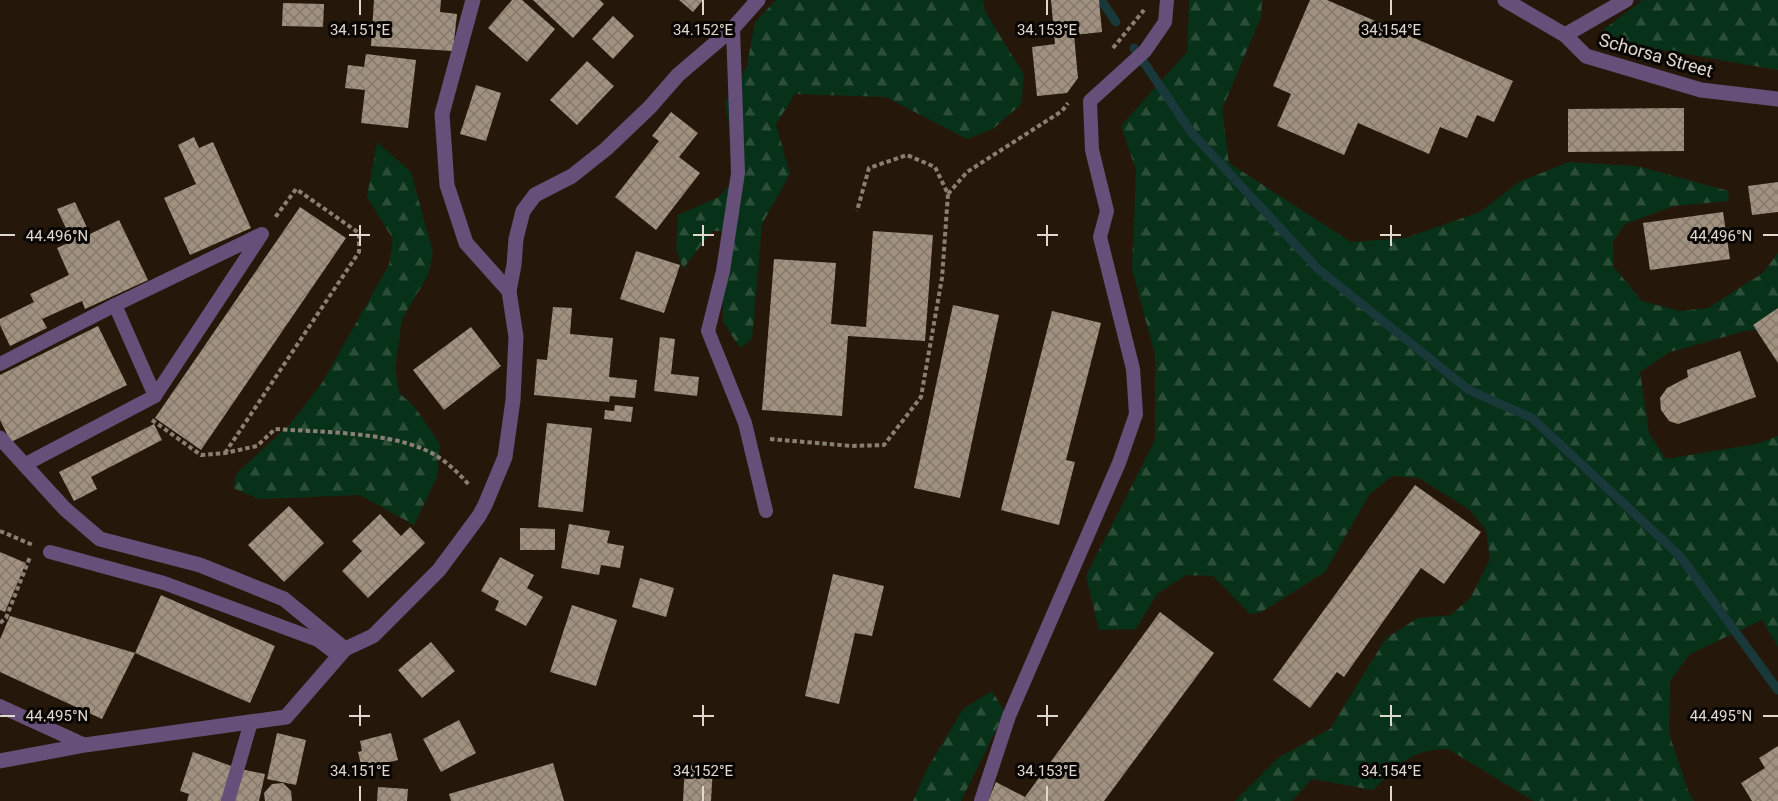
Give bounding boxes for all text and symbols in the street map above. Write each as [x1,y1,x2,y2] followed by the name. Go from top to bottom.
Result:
[330,21,391,39] text: 34.151°E
[673,21,734,39] text: 34.152°E
[1017,21,1078,39] text: 34.153°E
[1361,21,1422,39] text: 34.154°E
[1597,29,1715,81] street label: Schorsa Street
[26,227,88,245] text: 44.496°N
[1690,227,1752,245] text: 44.496°N
[26,707,88,725] text: 44.495°N
[1690,707,1752,725] text: 44.495°N
[330,762,391,780] text: 34.151°E
[673,762,734,780] text: 34.152°E
[1017,762,1078,780] text: 34.153°E
[1361,762,1422,780] text: 34.154°E

